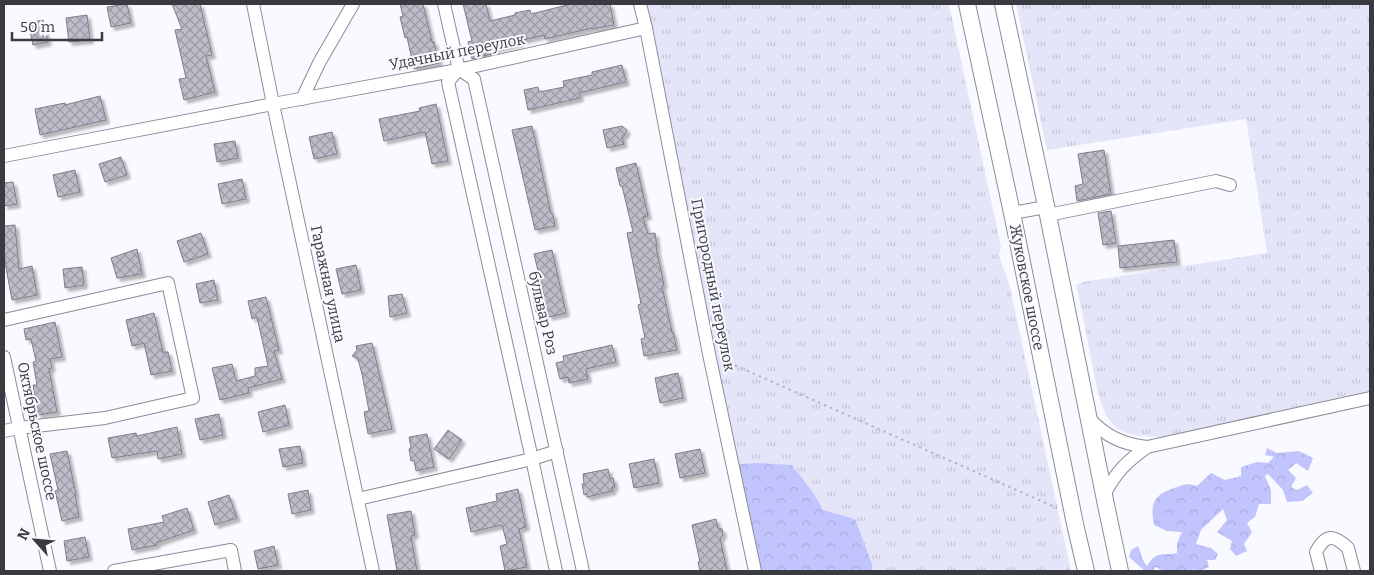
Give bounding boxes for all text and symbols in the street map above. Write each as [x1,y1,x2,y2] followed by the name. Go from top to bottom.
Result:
[12,10,102,42] scale bar
[20,18,56,36] text: 50 m
[388,30,527,74] street label: Удачный переулок
[687,197,739,373] street label: Пригородный переулок
[1006,222,1048,352] street label: Жуковское шоссе
[307,224,349,344] street label: Гаражная улица
[525,269,561,357] street label: бульвар Роз
[14,360,60,502] street label: Октябрьское шоссе
[10,515,60,565] north arrow
[14,525,34,543] text: N

